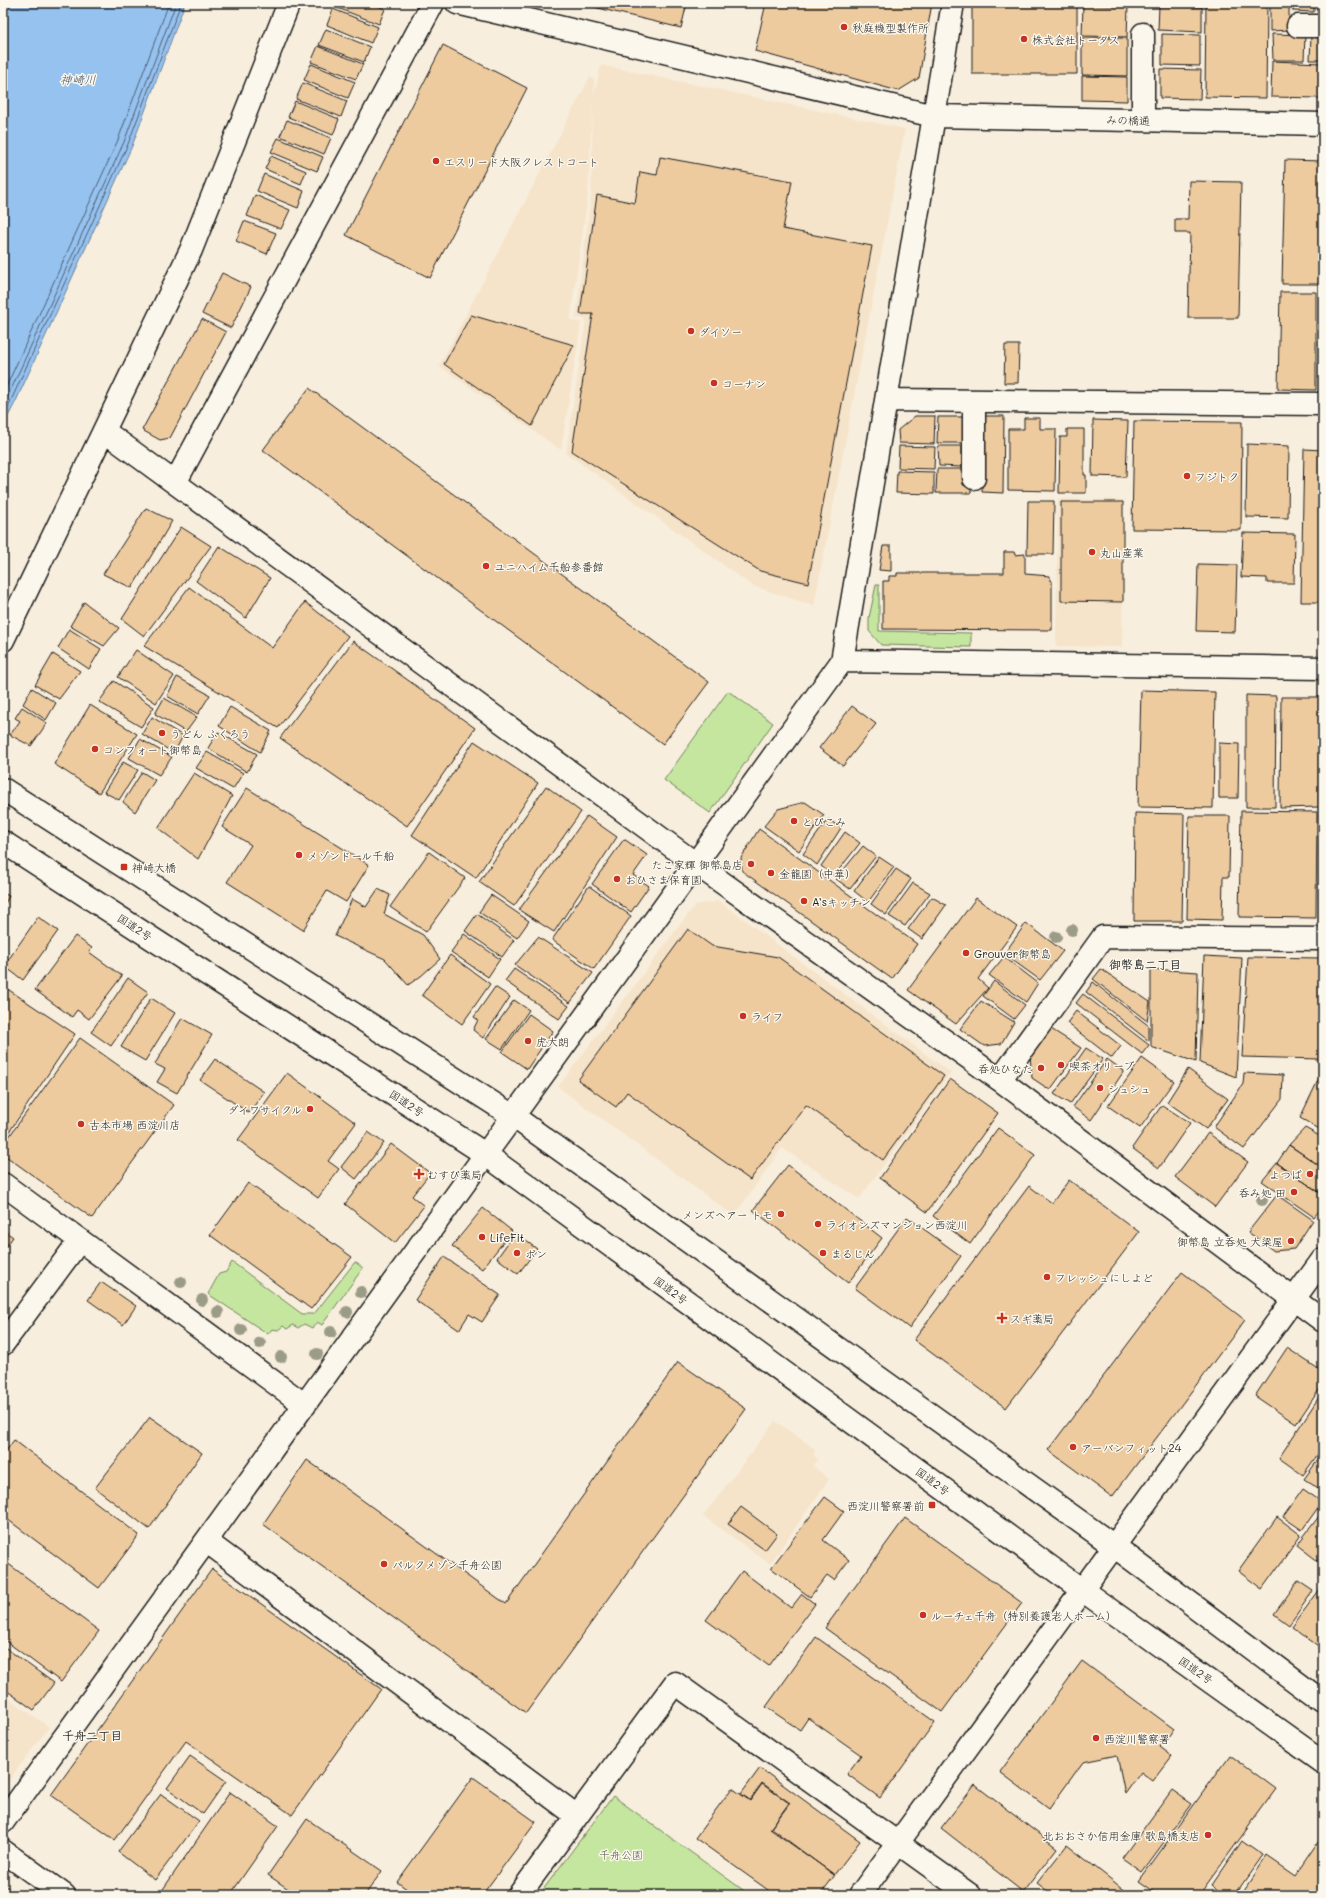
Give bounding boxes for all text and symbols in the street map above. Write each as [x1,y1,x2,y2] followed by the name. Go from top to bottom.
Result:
[852,20,929,35] place label: 秋庭機型製作所
[839,22,849,32] marker: 秋庭機型製作所
[1032,32,1120,47] place label: 株式会社トータス
[1019,34,1029,44] marker: 株式会社トータス
[60,71,96,87] water label: 神崎川
[1106,112,1150,128] street label: みの橋通
[444,154,599,169] place label: エスリード大阪クレストコート
[431,156,441,166] marker: エスリード大阪クレストコート
[699,324,742,339] place label: ダイソー
[686,326,696,336] marker: ダイソー
[722,376,766,391] place label: コーナン
[709,378,719,388] marker: コーナン
[1195,469,1239,484] place label: フジトク
[1182,471,1192,481] marker: フジトク
[1100,545,1144,560] place label: 丸山産業
[1087,547,1097,557] marker: 丸山産業
[494,559,604,574] place label: ユニハイム千船参番館
[481,561,491,571] marker: ユニハイム千船参番館
[170,726,251,741] place label: うどん ふくろう
[157,728,167,738] marker: うどん ふくろう
[103,742,202,757] place label: コンフォート御幣島
[90,744,100,754] marker: コンフォート御幣島
[802,814,846,829] place label: とびこみ
[789,816,799,826] marker: とびこみ
[307,848,394,863] place label: メゾンドール千船
[294,850,304,860] marker: メゾンドール千船
[651,857,743,872] place label: たこ家輝 御幣島店
[746,859,756,869] marker: たこ家輝 御幣島店
[132,860,176,875] place label: 神崎大橋
[119,862,129,872] marker: 神崎大橋
[779,866,856,881] place label: 金龍園（中華）
[766,868,776,878] marker: 金龍園（中華）
[625,872,702,887] place label: おひさま保育園
[612,874,622,884] marker: おひさま保育園
[812,894,871,909] place label: A’sキッチン
[799,896,809,906] marker: A’sキッチン
[115,910,155,944] street label: 国道2号
[974,946,1051,961] place label: Grouver御幣島
[961,948,971,958] marker: Grouver御幣島
[1109,956,1181,972] district label: 御幣島二丁目
[751,1009,784,1024] place label: ライフ
[738,1011,748,1021] marker: ライフ
[536,1034,569,1049] place label: 虎大朗
[523,1036,533,1046] marker: 虎大朗
[1069,1058,1135,1073] place label: 喫茶オリーブ
[1056,1060,1066,1070] marker: 喫茶オリーブ
[978,1061,1033,1076] place label: 呑処ひなた
[1036,1063,1046,1073] marker: 呑処ひなた
[1108,1081,1151,1096] place label: シュシュ
[1095,1083,1105,1093] marker: シュシュ
[387,1086,427,1120] street label: 国道2号
[228,1102,302,1117] place label: ダイワサイクル
[305,1104,315,1114] marker: ダイワサイクル
[89,1117,181,1132] place label: 古本市場 西淀川店
[76,1119,86,1129] marker: 古本市場 西淀川店
[427,1167,482,1182] place label: むすび薬局
[1269,1167,1302,1182] place label: よつば
[414,1169,424,1179] marker: むすび薬局
[1305,1169,1315,1179] marker: よつば
[1238,1185,1286,1200] place label: 呑み処 田
[1289,1187,1299,1197] marker: 呑み処 田
[682,1207,773,1222] place label: メンズヘアー トモ
[776,1209,786,1219] marker: メンズヘアー トモ
[826,1217,968,1232] place label: ライオンズマンション西淀川
[813,1219,823,1229] marker: ライオンズマンション西淀川
[490,1230,525,1245] place label: LifeFit
[477,1232,487,1242] marker: LifeFit
[1177,1234,1283,1249] place label: 御幣島 立呑処 大梁屋
[1286,1236,1296,1246] marker: 御幣島 立呑処 大梁屋
[525,1246,547,1261] place label: ボン
[831,1246,875,1261] place label: まるじん
[512,1248,522,1258] marker: ボン
[818,1248,828,1258] marker: まるじん
[1055,1270,1153,1285] place label: フレッシュにしよど
[651,1272,691,1308] street label: 国道2号
[1042,1272,1052,1282] marker: フレッシュにしよど
[1010,1311,1054,1326] place label: スギ薬局
[997,1313,1007,1323] marker: スギ薬局
[1081,1440,1182,1455] place label: アーバンフィット24
[1068,1442,1078,1452] marker: アーバンフィット24
[913,1463,953,1499] street label: 国道2号
[847,1498,924,1513] place label: 西淀川警察署前
[927,1500,937,1510] marker: 西淀川警察署前
[392,1557,502,1572] place label: パルクメゾン千舟公園
[379,1559,389,1569] marker: パルクメゾン千舟公園
[931,1608,1117,1623] place label: ルーチェ千舟（特別養護老人ホーム）
[918,1610,928,1620] marker: ルーチェ千舟（特別養護老人ホーム）
[1176,1653,1216,1687] street label: 国道2号
[62,1727,122,1743] district label: 千舟二丁目
[1104,1731,1170,1746] place label: 西淀川警察署
[1091,1733,1101,1743] marker: 西淀川警察署
[1042,1828,1200,1843] place label: 北おおさか信用金庫 歌島橋支店
[1203,1830,1213,1840] marker: 北おおさか信用金庫 歌島橋支店
[599,1847,643,1862] park label: 千舟公園

